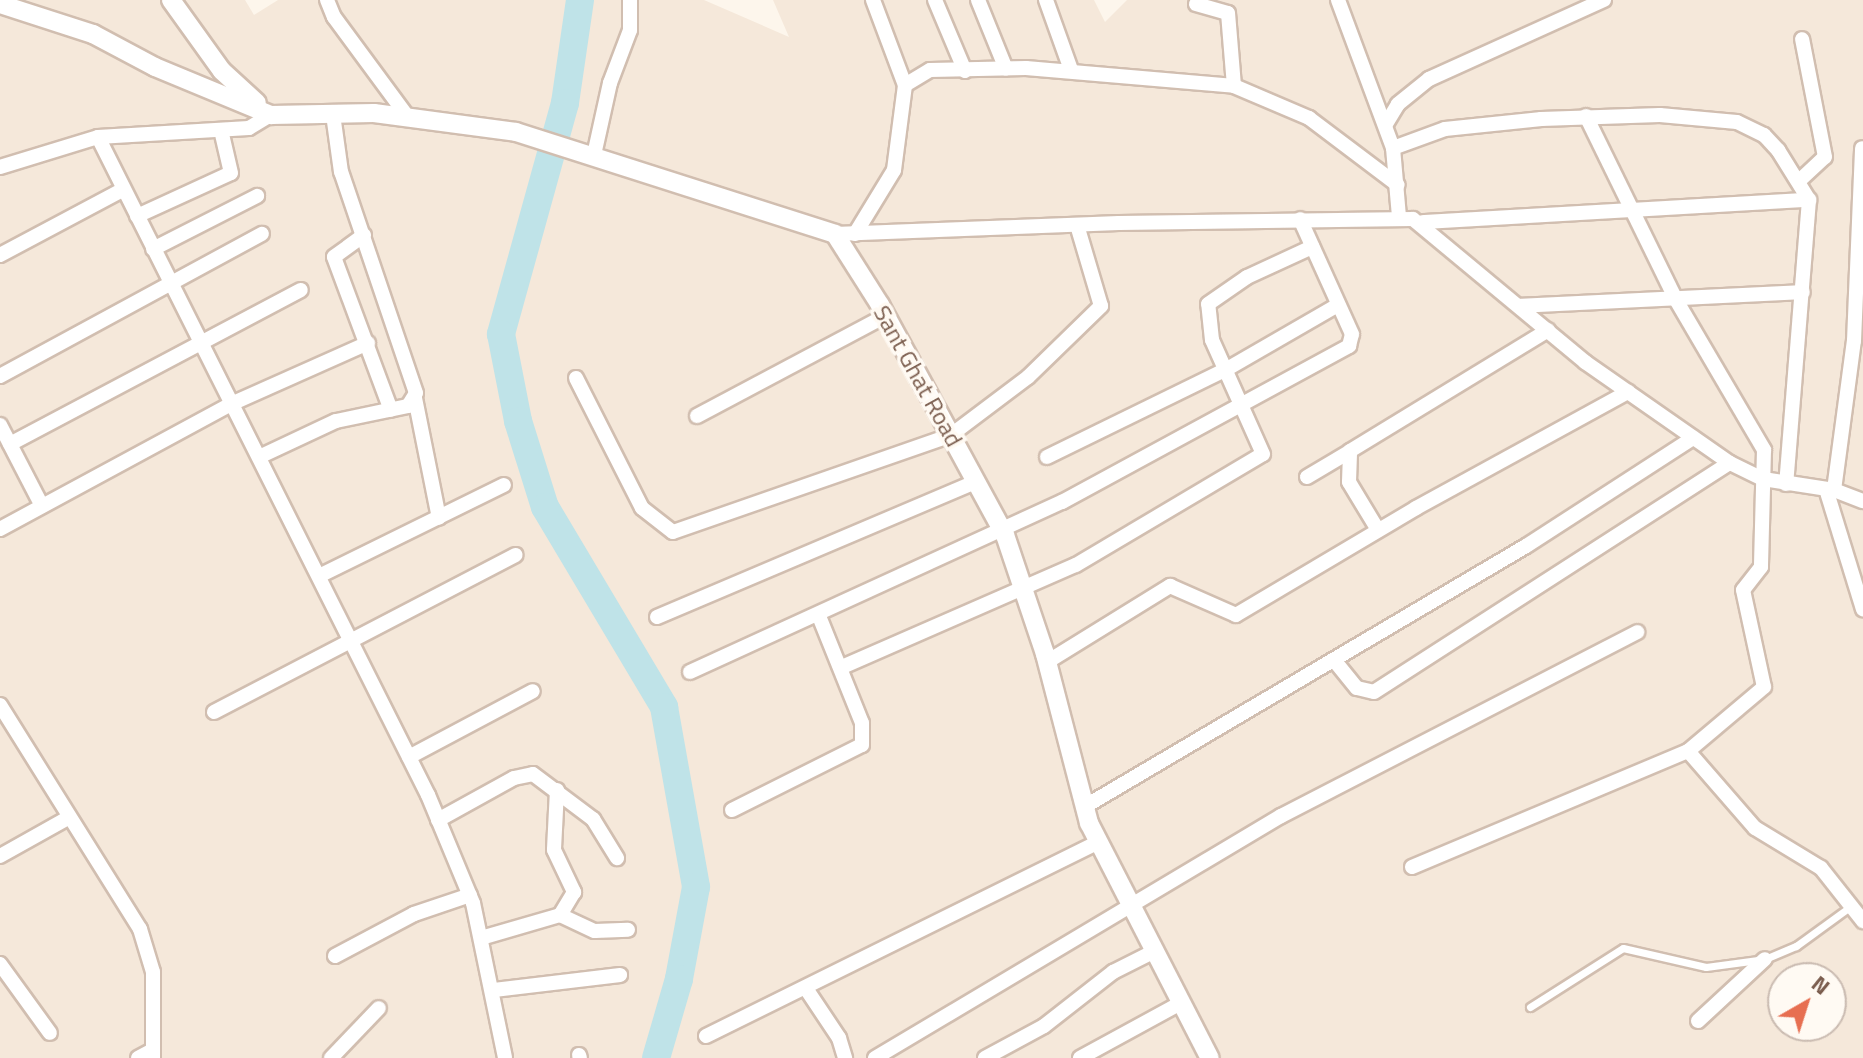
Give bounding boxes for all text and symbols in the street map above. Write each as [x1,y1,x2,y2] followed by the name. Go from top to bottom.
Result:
[867,300,969,452] street label: Sant Ghat Road
[1767,962,1847,1042] north arrow
[1804,967,1837,1003] text: N

